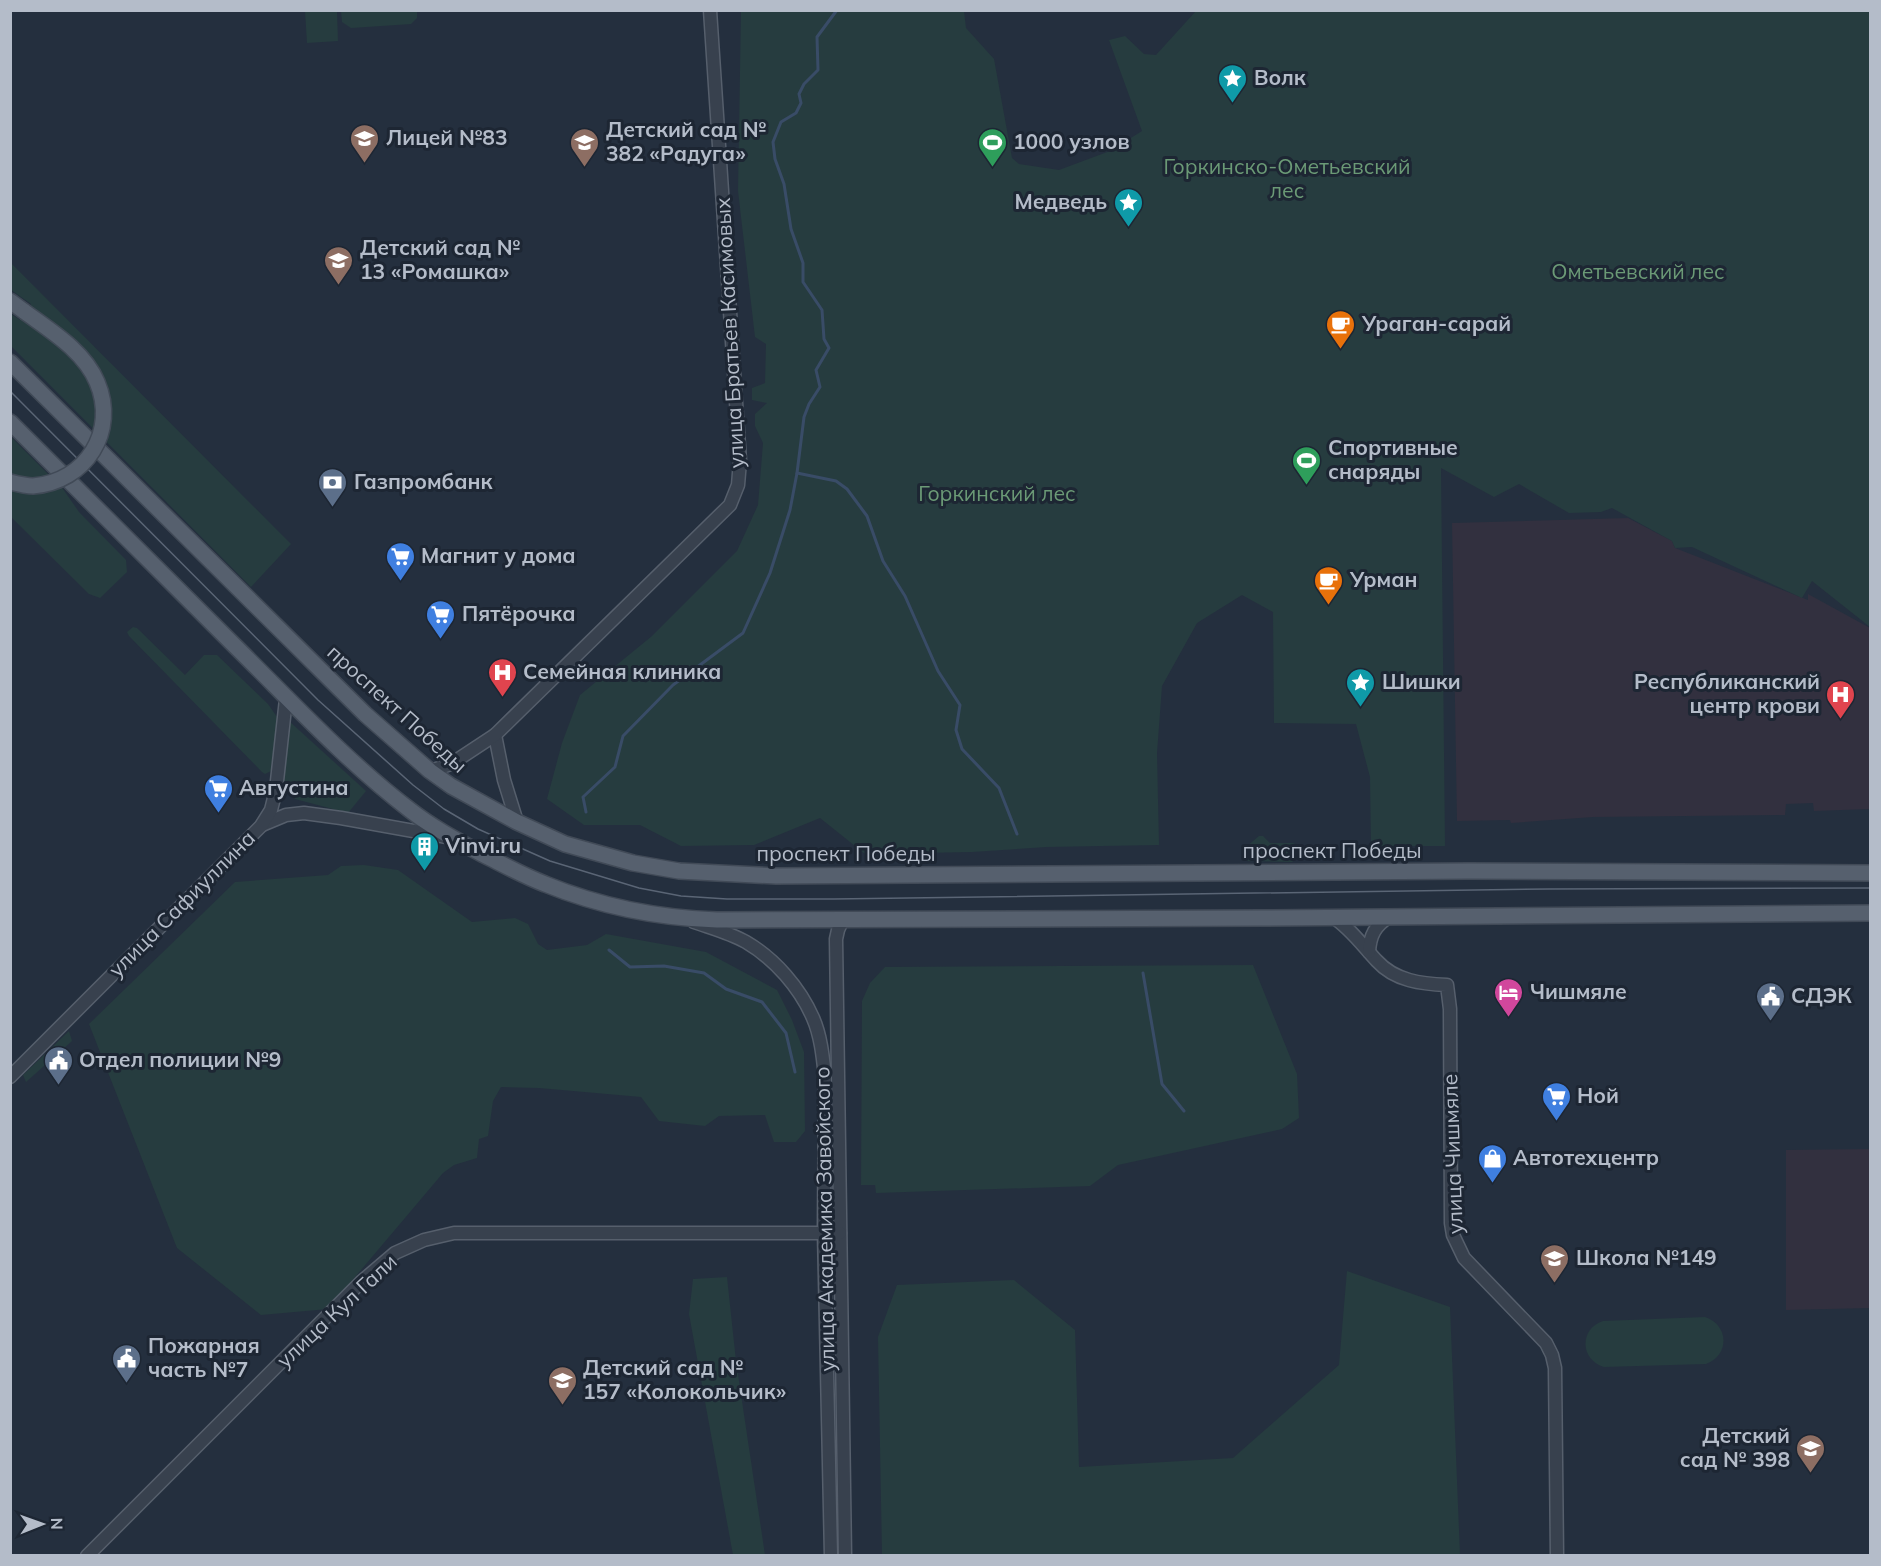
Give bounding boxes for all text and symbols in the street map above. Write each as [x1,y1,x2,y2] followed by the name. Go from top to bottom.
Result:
[1217,62,1249,104] place icon: Волк
[1254,64,1307,90] place label: Волк
[606,116,766,166] place label: Детский сад № 382 «Радуга»
[349,122,381,164] school or university icon: Лицей №83
[386,124,508,150] place label: Лицей №83
[569,126,601,168] school or university icon: Детский сад № 382 «Радуга»
[976,126,1008,168] sports icon: 1000 узлов
[1013,128,1130,154] place label: 1000 узлов
[1163,153,1411,203] park label: Горкинско-Ометьевский лес
[1112,186,1144,228] place icon: Медведь
[1015,188,1107,214] place label: Медведь
[709,196,749,469] street label: улица Братьев Касимовых
[360,234,520,284] place label: Детский сад № 13 «Ромашка»
[323,244,355,286] school or university icon: Детский сад № 13 «Ромашка»
[1551,258,1725,284] park label: Ометьевский лес
[1325,308,1357,350] cafe icon: Ураган-сарай
[1361,310,1511,336] place label: Ураган-сарай
[1328,434,1458,484] place label: Спортивные снаряды
[1291,444,1323,486] sports icon: Спортивные снаряды
[317,466,349,508] bank icon: Газпромбанк
[354,468,494,494] place label: Газпромбанк
[918,480,1076,506] park label: Горкинский лес
[384,540,416,582] supermarket icon: Магнит у дома
[421,542,576,568] place label: Магнит у дома
[1313,564,1345,606] cafe icon: Урман
[1349,566,1417,592] place label: Урман
[425,598,457,640] supermarket icon: Пятёрочка
[462,600,576,626] place label: Пятёрочка
[322,639,473,778] street label: проспект Победы
[486,656,518,698] hospital icon: Семейная клиника
[523,658,721,684] place label: Семейная клиника
[1345,666,1377,708] place icon: Шишки
[1382,668,1461,694] place label: Шишки
[1634,668,1820,718] place label: Республиканский центр крови
[1825,678,1857,720] hospital icon: Республиканский центр крови
[202,772,234,814] supermarket icon: Августина
[239,774,349,800] place label: Августина
[103,825,260,982] street label: улица Сафиуллина
[408,830,440,872] building icon: Vinvi.ru
[444,832,521,858] place label: Vinvi.ru
[1242,837,1422,863] street label: проспект Победы
[756,840,936,866] street label: проспект Победы
[1493,976,1525,1018] hotel icon: Чишмяле
[1530,978,1627,1004] place label: Чишмяле
[1754,980,1786,1022] public building icon: СДЭК
[1791,982,1852,1008] place label: СДЭК
[42,1044,74,1086] public building icon: Отдел полиции №9
[79,1046,281,1072] place label: Отдел полиции №9
[808,1066,840,1372] street label: улица Академика Завойского
[1436,1073,1468,1235] street label: улица Чишмяле
[1540,1080,1572,1122] supermarket icon: Ной
[1577,1082,1619,1108] place label: Ной
[1476,1142,1508,1184] shop icon: Автотехцентр
[1513,1144,1659,1170] place label: Автотехцентр
[1539,1242,1571,1284] school or university icon: Школа №149
[1576,1244,1717,1270] place label: Школа №149
[271,1248,402,1373] street label: улица Кул Гали
[148,1332,260,1382] place label: Пожарная часть №7
[111,1342,143,1384] public building icon: Пожарная часть №7
[583,1354,786,1404] place label: Детский сад № 157 «Колокольчик»
[546,1364,578,1406] school or university icon: Детский сад № 157 «Колокольчик»
[1680,1422,1790,1472] place label: Детский сад № 398
[1795,1432,1827,1474] school or university icon: Детский сад № 398
[12,1494,72,1554] north arrow
[47,1518,67,1530] text: N

